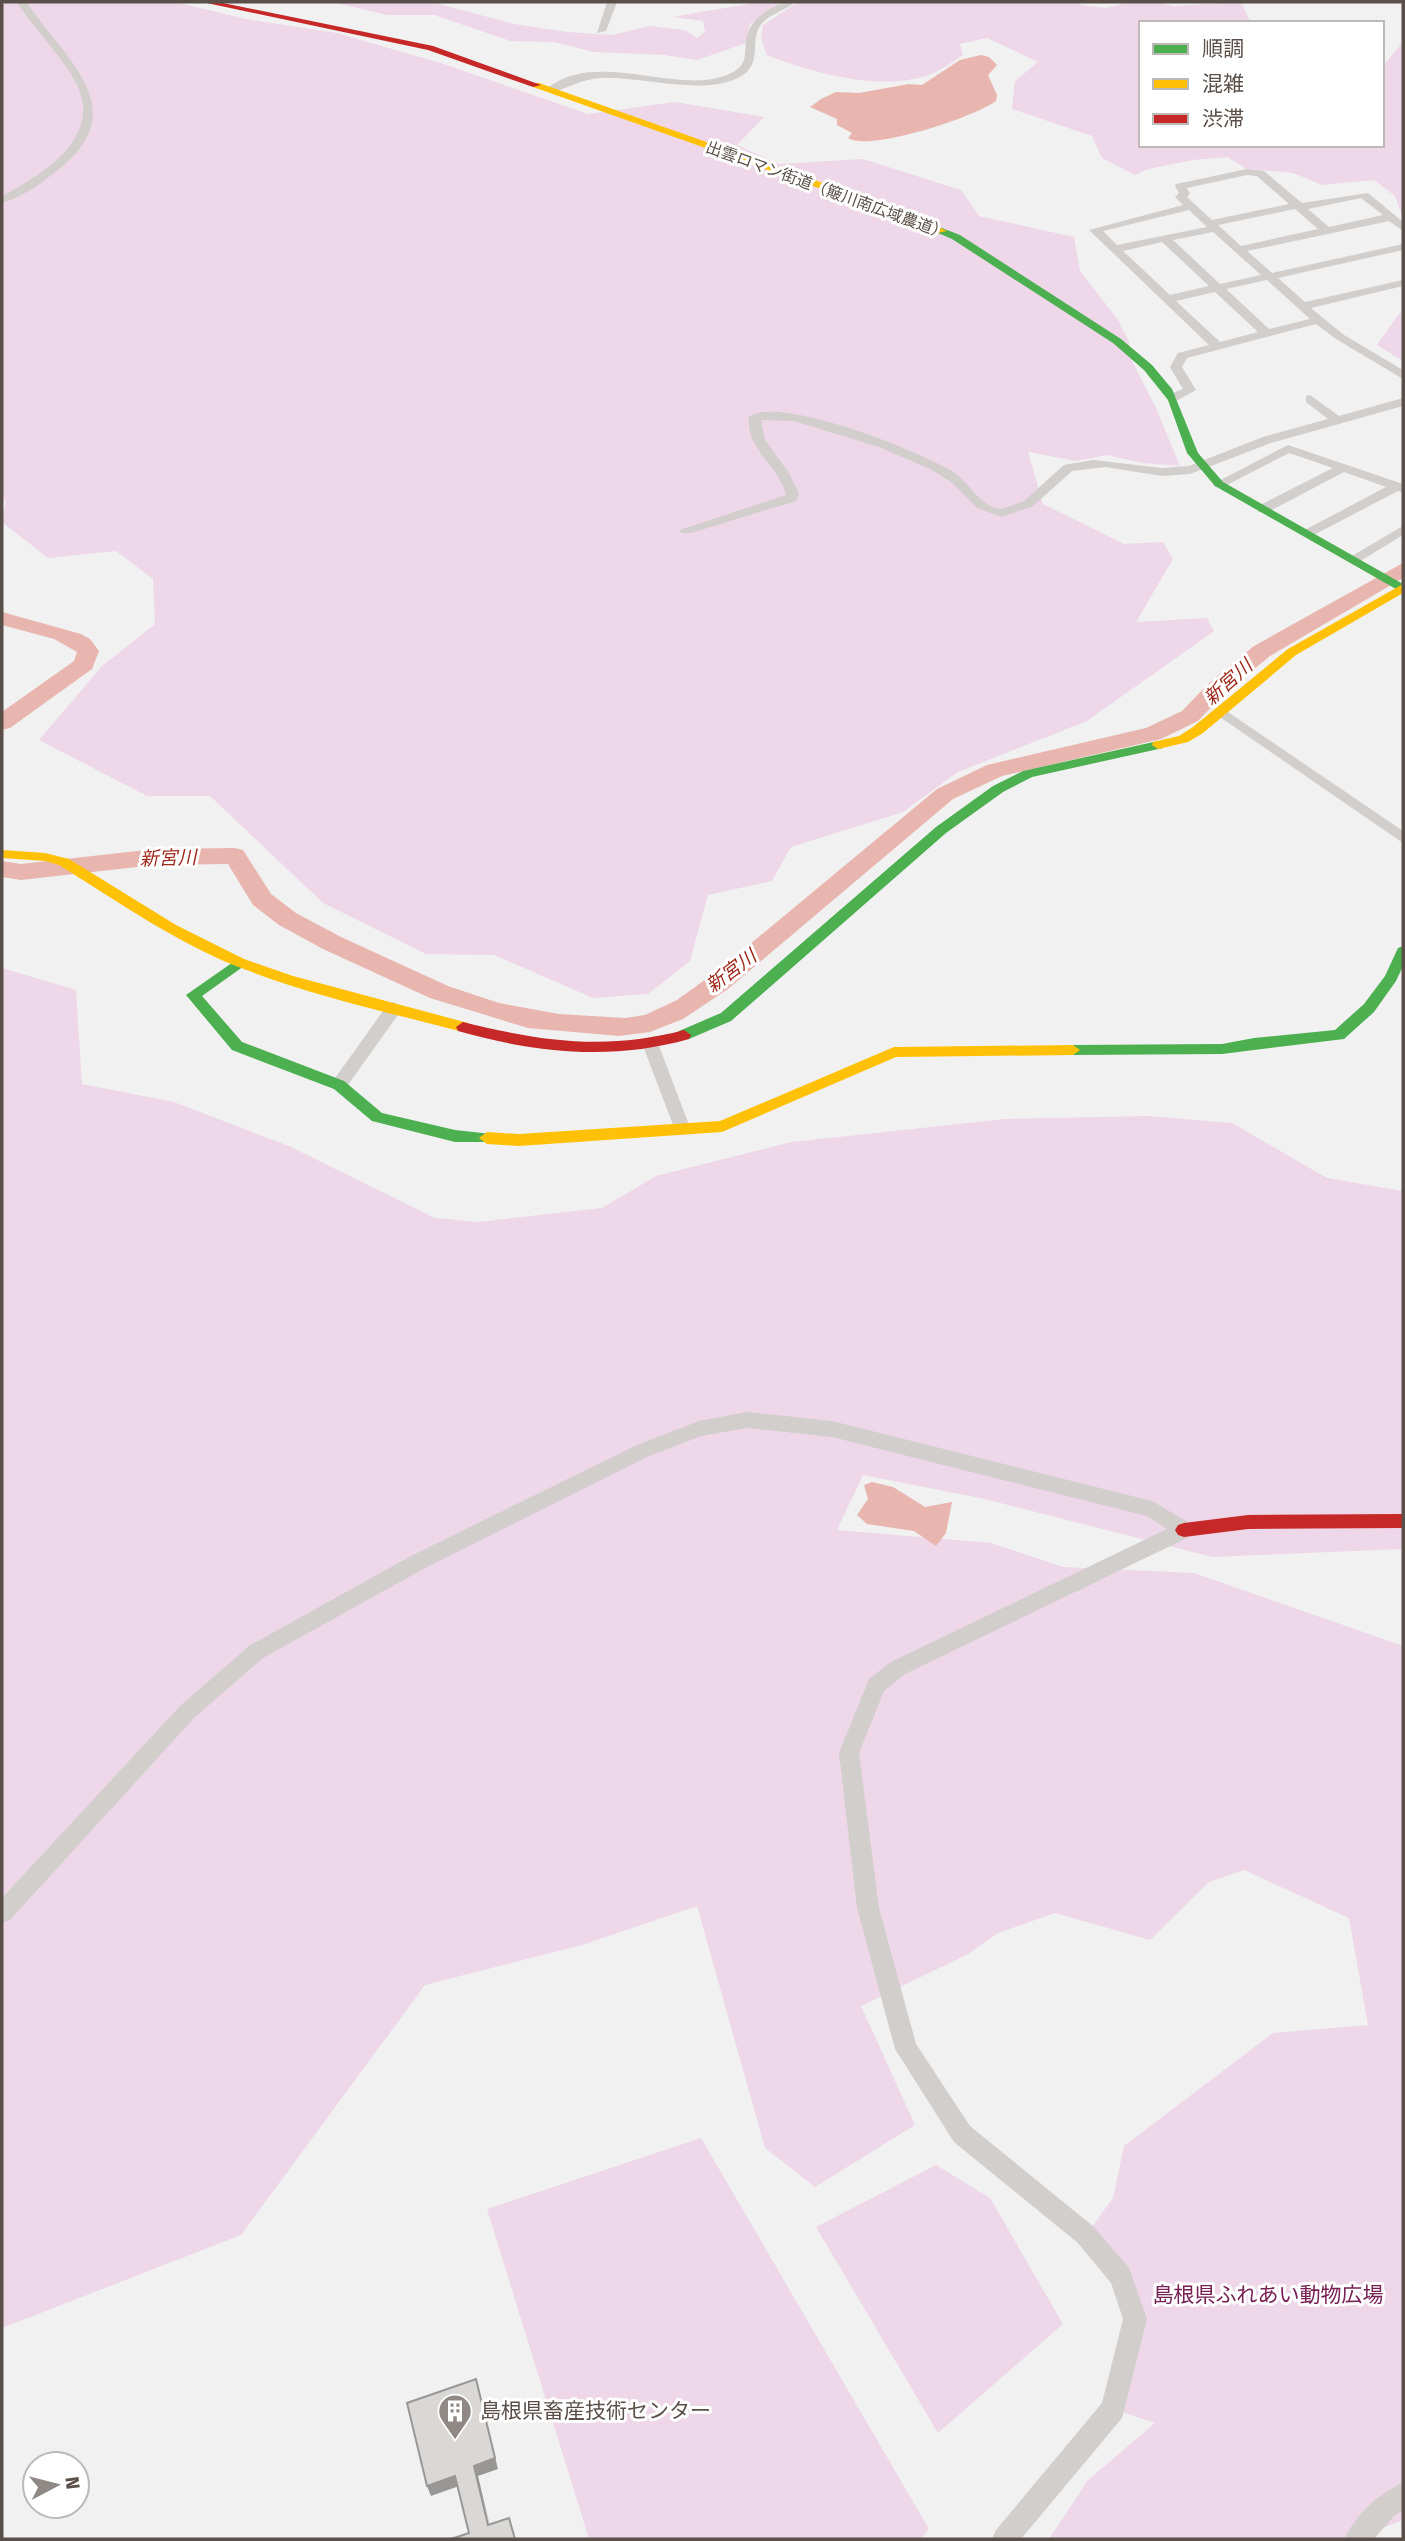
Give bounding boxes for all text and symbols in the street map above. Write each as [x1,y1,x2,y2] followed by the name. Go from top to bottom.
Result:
[1139,21,1384,147] legend
[1202,36,1244,62] text: 順調
[1202,71,1244,97] text: 混雑
[1202,106,1244,132] text: 渋滞
[703,137,951,243] street label: 出雲ロマン街道（簸川南広域農道）
[1199,653,1258,710] water label: 新宮川
[139,845,199,870] water label: 新宮川
[701,943,762,997] water label: 新宮川
[1153,2282,1384,2308] park label: 島根県ふれあい動物広場
[436,2392,474,2441] building icon: 島根県畜産技術センター
[480,2398,711,2424] place label: 島根県畜産技術センター
[21,2450,91,2520] north arrow
[60,2475,85,2491] text: N

